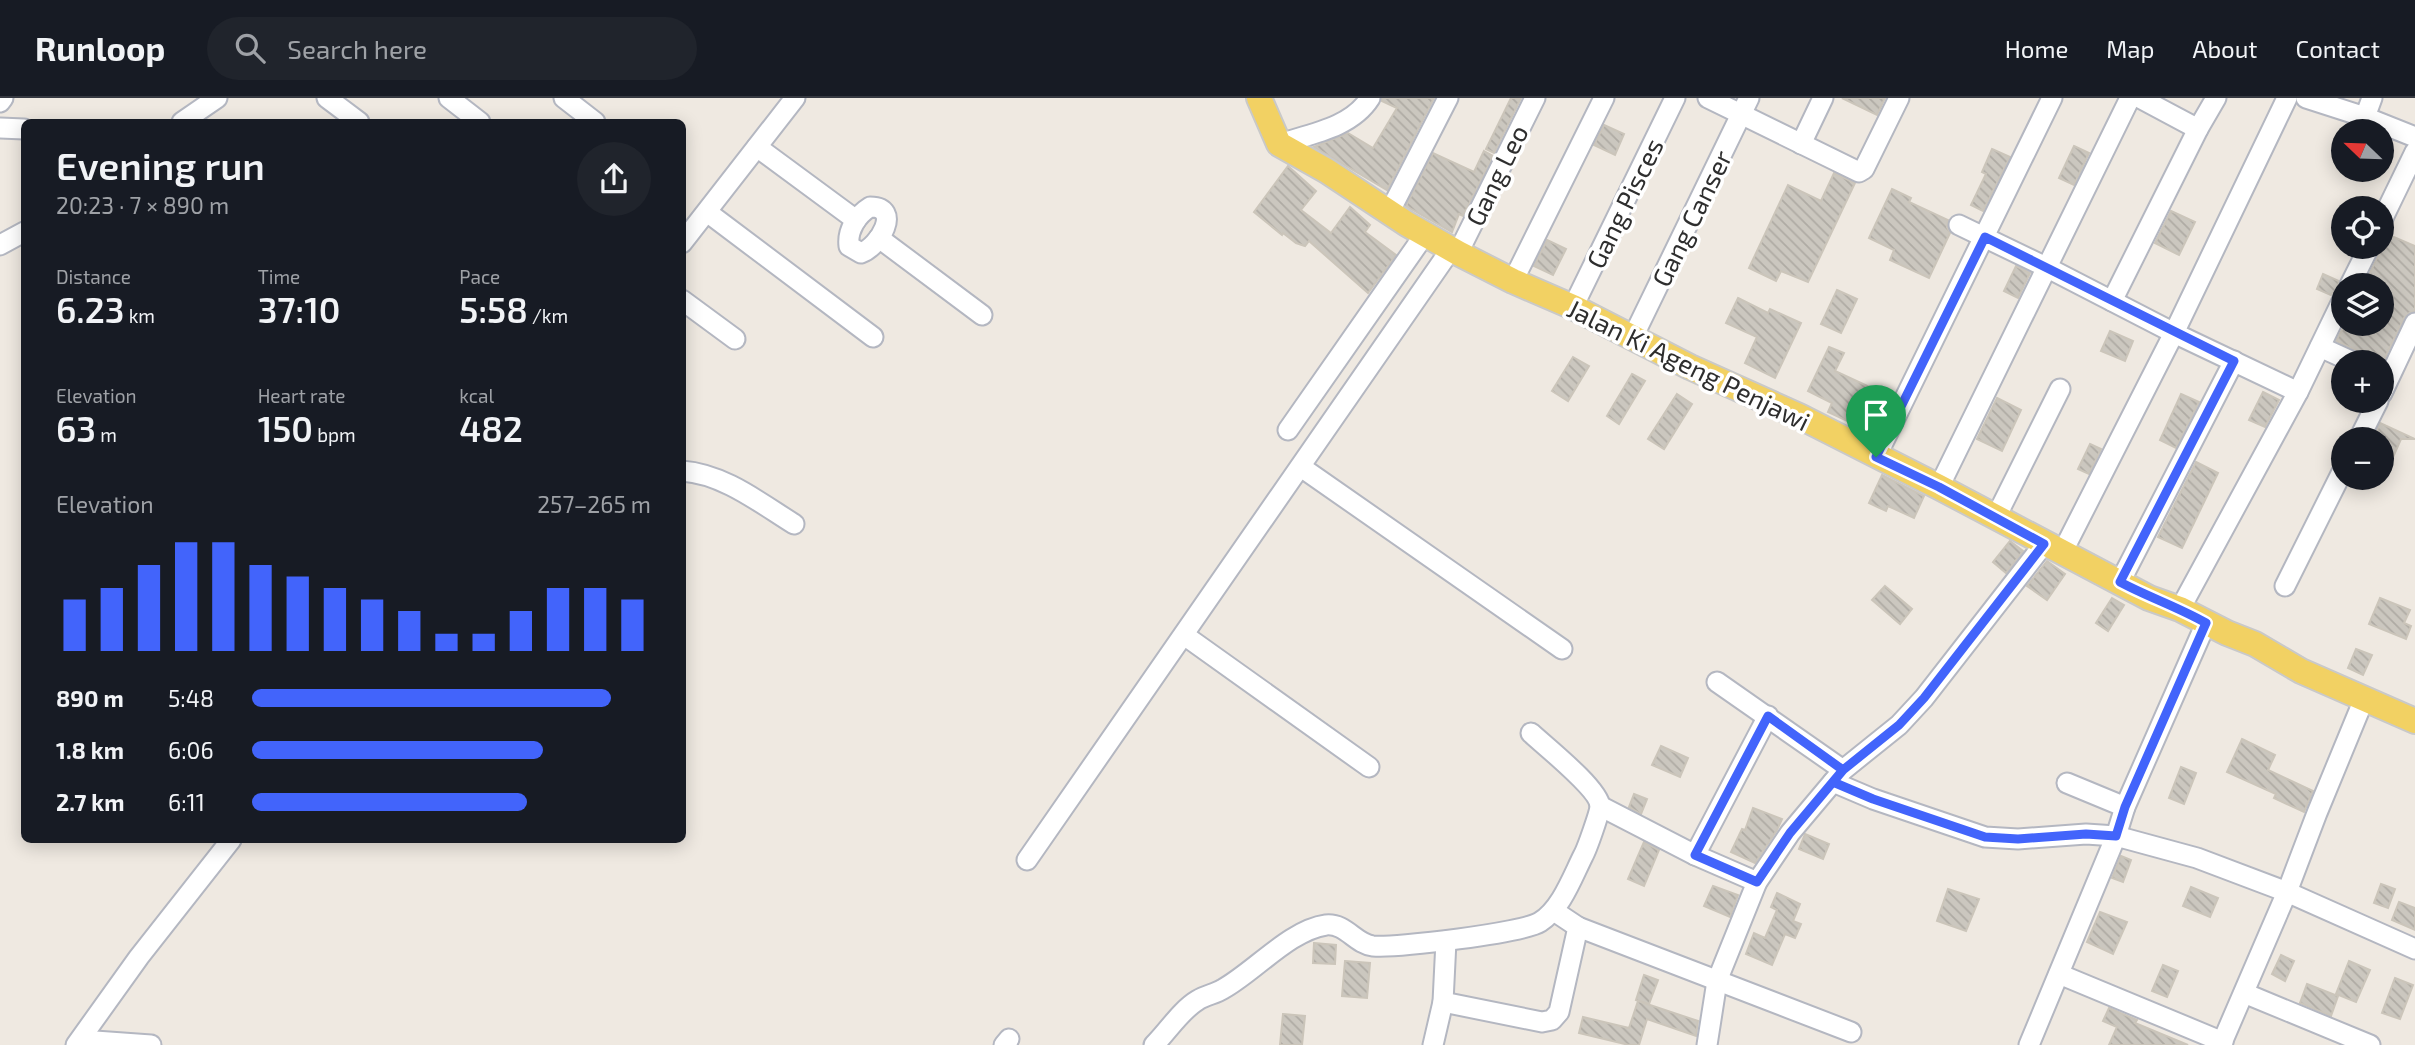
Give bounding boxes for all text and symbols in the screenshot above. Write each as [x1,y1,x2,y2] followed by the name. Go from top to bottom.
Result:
[207,17,697,80] search box
[35,28,165,68] text: Runloop
[231,29,269,67] icon: search
[287,33,427,64] text: Search here
[2005,34,2068,63] text: Home
[2106,34,2154,63] text: Map
[2192,34,2258,63] text: About
[2296,34,2380,63] text: Contact
[2331,119,2394,182] north arrow
[2331,119,2394,490] map controls
[1458,120,1534,230] street label: Gang Leo
[1579,133,1669,273] street label: Gang Pisces
[56,142,265,188] text: Evening run
[577,142,651,216] button: share
[1645,145,1737,291] street label: Gang Canser
[56,191,229,219] text: 20:23 · 7 × 890 m
[2331,196,2394,259] button: locate
[56,265,131,288] text: Distance
[258,265,300,288] text: Time
[459,265,500,288] text: Pace
[2331,273,2394,336] button: layers
[56,288,124,330] text: 6.23
[258,288,341,330] text: 37:10
[459,288,528,330] text: 5:58
[1563,292,1815,436] street label: Jalan Ki Ageng Penjawi
[124,304,155,327] text: km
[528,304,568,327] text: /km
[2331,350,2394,413] button: +
[56,384,137,407] text: Elevation
[258,384,346,407] text: Heart rate
[459,384,494,407] text: kcal
[1846,385,1906,457] pin
[1857,396,1895,434] icon: arrive
[56,407,96,449] text: 63
[258,407,313,449] text: 150
[459,407,523,449] text: 482
[96,423,117,446] text: m
[313,423,356,446] text: bpm
[2331,427,2394,490] button: −
[56,490,154,518] text: Elevation
[537,490,651,518] text: 257–265 m
[56,684,124,712] text: 890 m
[168,684,214,712] text: 5:48
[56,736,124,764] text: 1.8 km
[168,736,214,764] text: 6:06
[56,788,124,816] text: 2.7 km
[168,788,205,816] text: 6:11

